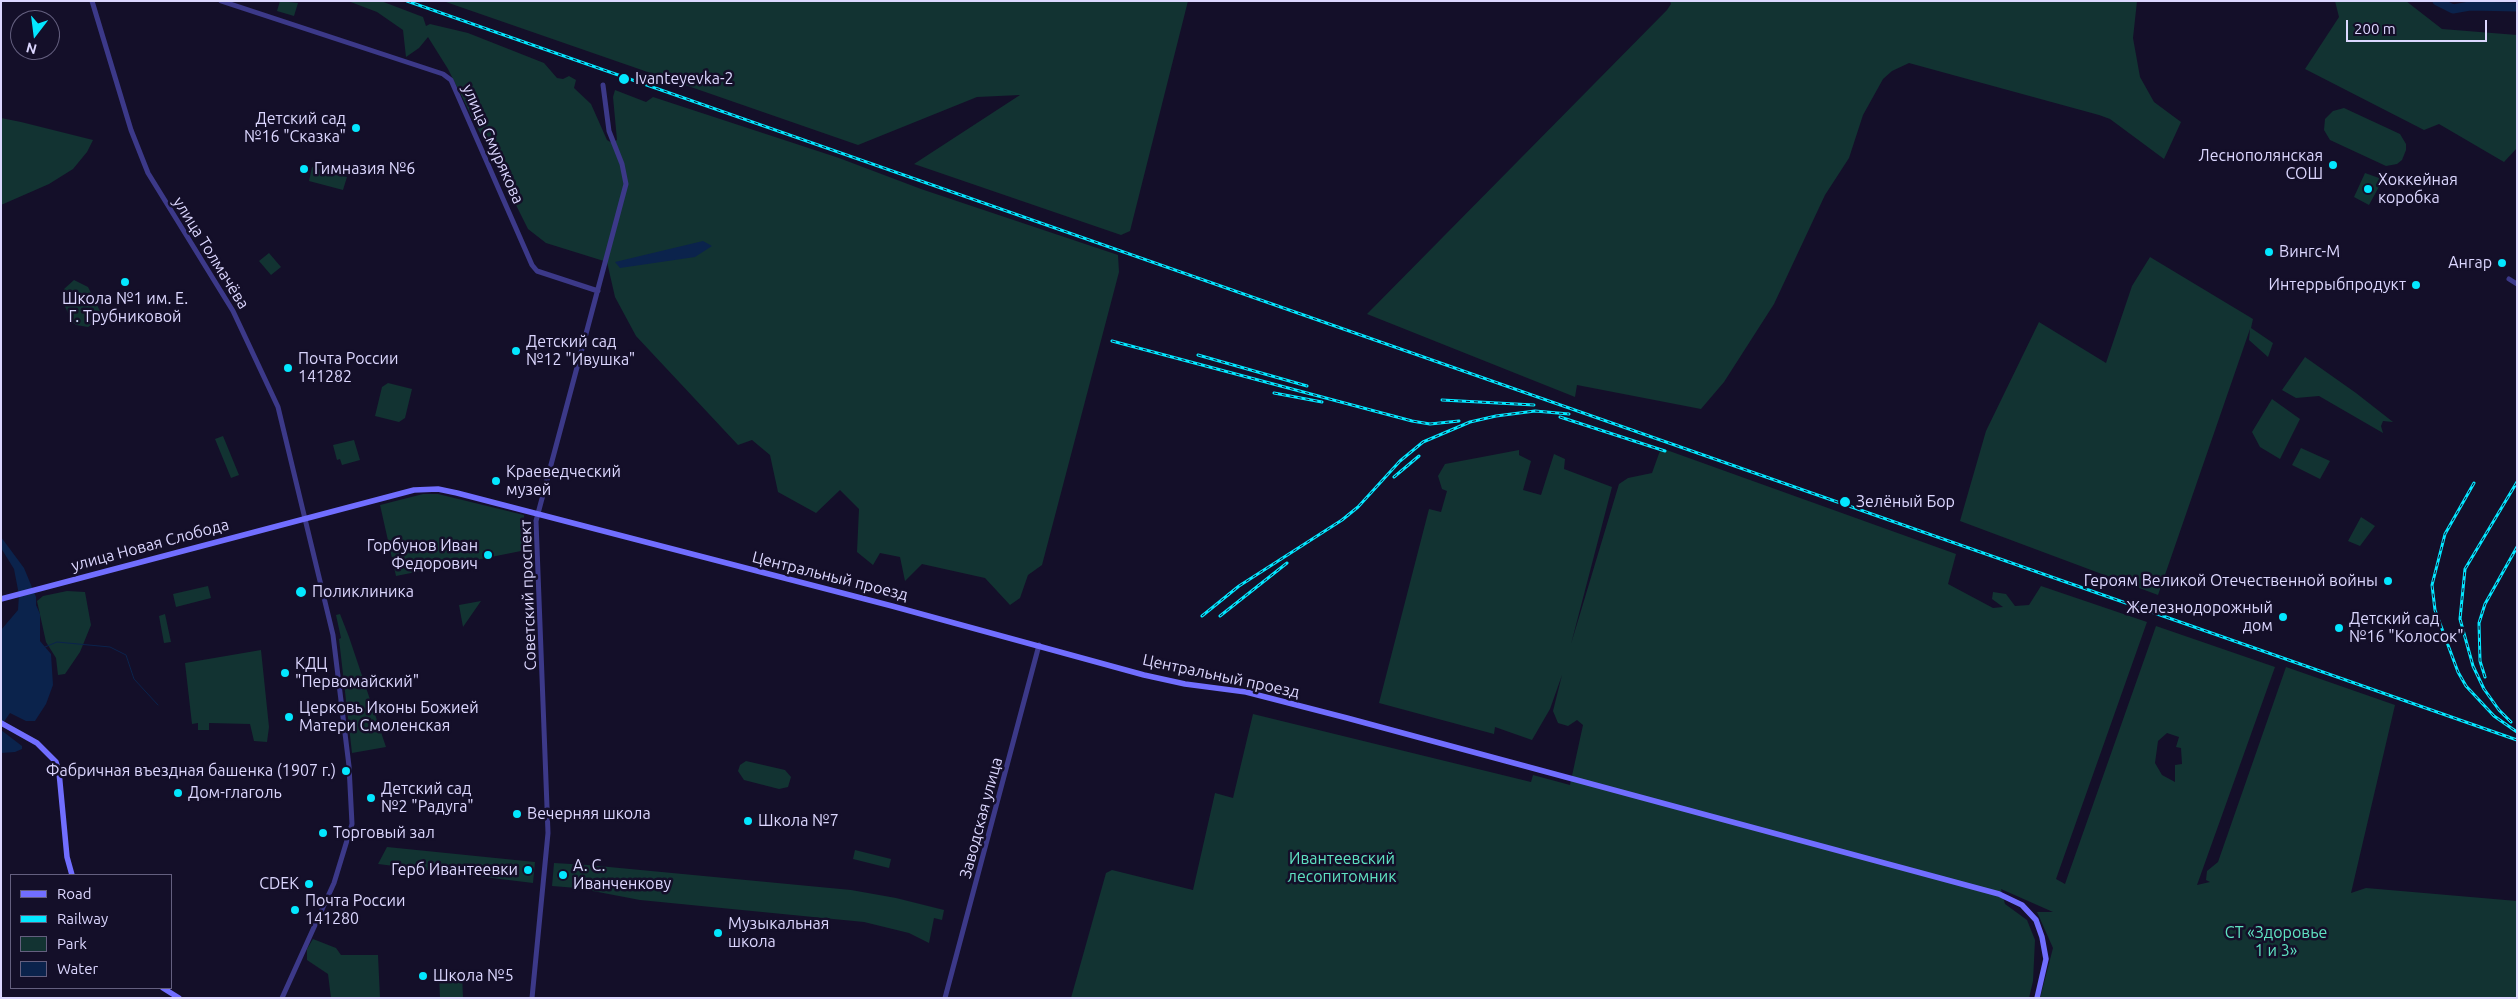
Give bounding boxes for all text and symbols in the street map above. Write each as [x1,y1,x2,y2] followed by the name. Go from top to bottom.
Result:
[10,10,60,60] north arrow
[2348,10,2489,42] scale bar
[2354,20,2396,37] text: 200 m
[24,39,39,58] text: N
[635,69,734,89] place label: Ivanteyevka-2
[617,72,631,86] marker: Ivanteyevka-2
[458,81,528,207] street label: улица Смурякова
[244,109,346,147] place label: Детский сад №16 "Сказка"
[350,122,362,134] marker: Детский сад №16 "Сказка"
[2199,146,2323,184] place label: Леснополянская СОШ
[314,159,415,179] place label: Гимназия №6
[2327,159,2339,171] marker: Леснополянская СОШ
[298,163,310,175] marker: Гимназия №6
[2378,170,2458,208] place label: Хоккейная коробка
[2362,183,2374,195] marker: Хоккейная коробка
[169,193,253,313] street label: улица Толмачёва
[2279,242,2340,262] place label: Вингс-М
[2263,246,2275,258] marker: Вингс-М
[2448,253,2492,273] place label: Ангар
[2496,257,2508,269] marker: Ангар
[2269,275,2406,295] place label: Интеррыбпродукт
[119,276,131,288] marker: Школа №1 им. Е. Г. Трубниковой
[2410,279,2422,291] marker: Интеррыбпродукт
[62,289,188,327] place label: Школа №1 им. Е. Г. Трубниковой
[526,332,635,370] place label: Детский сад №12 "Ивушка"
[510,345,522,357] marker: Детский сад №12 "Ивушка"
[298,349,398,387] place label: Почта России 141282
[282,362,294,374] marker: Почта России 141282
[506,462,621,500] place label: Краеведческий музей
[490,475,502,487] marker: Краеведческий музей
[1856,492,1955,512] place label: Зелёный Бор
[1838,495,1852,509] marker: Зелёный Бор
[69,515,231,575] street label: улица Новая Слобода
[516,519,540,671] street label: Советский проспект
[367,536,478,574] place label: Горбунов Иван Федорович
[750,547,910,605] street label: Центральный проезд
[482,549,494,561] marker: Горбунов Иван Федорович
[2084,571,2378,591] place label: Героям Великой Отечественной войны
[2382,575,2394,587] marker: Героям Великой Отечественной войны
[312,582,414,602] place label: Поликлиника
[294,585,308,599] marker: Поликлиника
[2126,598,2273,636] place label: Железнодорожный дом
[2349,609,2464,647] place label: Детский сад №16 "Колосок"
[2277,611,2289,623] marker: Железнодорожный дом
[2333,622,2345,634] marker: Детский сад №16 "Колосок"
[1141,650,1301,702] street label: Центральный проезд
[295,654,419,692] place label: КДЦ "Первомайский"
[279,667,291,679] marker: КДЦ "Первомайский"
[299,698,479,736] place label: Церковь Иконы Божией Матери Смоленская
[283,711,295,723] marker: Церковь Иконы Божией Матери Смоленская
[956,755,1006,881] street label: Заводская улица
[46,761,336,781] place label: Фабричная въездная башенка (1907 г.)
[340,765,352,777] marker: Фабричная въездная башенка (1907 г.)
[381,779,474,817] place label: Детский сад №2 "Радуга"
[188,783,282,803] place label: Дом-глаголь
[172,787,184,799] marker: Дом-глаголь
[365,792,377,804] marker: Детский сад №2 "Радуга"
[527,804,651,824] place label: Вечерняя школа
[511,808,523,820] marker: Вечерняя школа
[758,811,839,831] place label: Школа №7
[742,815,754,827] marker: Школа №7
[333,823,435,843] place label: Торговый зал
[317,827,329,839] marker: Торговый зал
[1288,849,1396,887] park label: Ивантеевский лесопитомник
[573,856,671,894] place label: А. С. Иванченкову
[391,860,518,880] place label: Герб Ивантеевки
[522,864,534,876] marker: Герб Ивантеевки
[557,869,569,881] marker: А. С. Иванченкову
[10,874,172,989] legend
[259,874,299,894] place label: CDEK
[303,878,315,890] marker: CDEK
[57,885,92,902] text: Road
[305,891,405,929] place label: Почта России 141280
[289,904,301,916] marker: Почта России 141280
[57,910,108,927] text: Railway
[728,914,829,952] place label: Музыкальная школа
[2225,923,2327,961] park label: СТ «Здоровье 1 и 3»
[712,927,724,939] marker: Музыкальная школа
[57,935,87,952] text: Park
[57,960,98,977] text: Water
[433,966,514,986] place label: Школа №5
[417,970,429,982] marker: Школа №5

